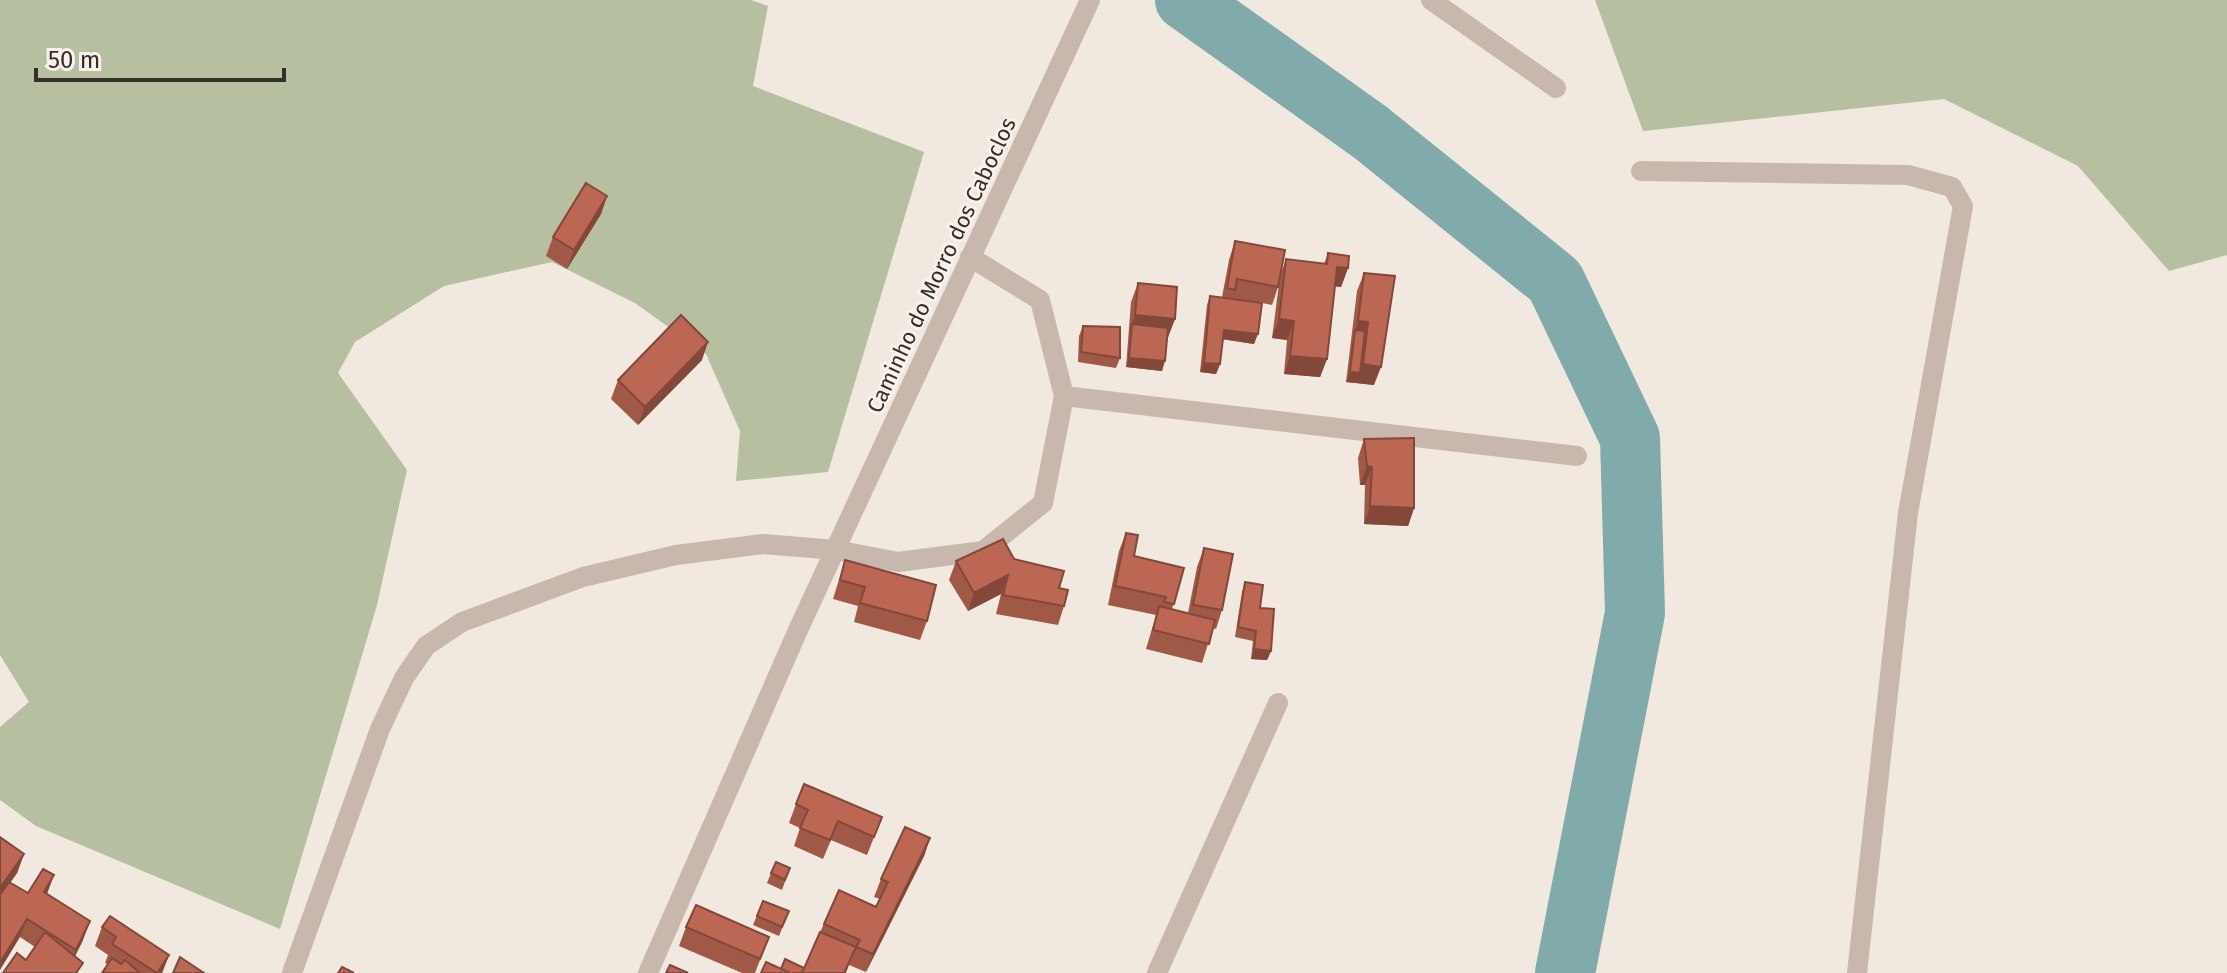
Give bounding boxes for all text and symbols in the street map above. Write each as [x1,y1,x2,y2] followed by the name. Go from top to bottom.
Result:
[36,32,284,82] scale bar
[48,46,100,74] text: 50 m
[861,113,1022,417] street label: Caminho do Morro dos Caboclos

